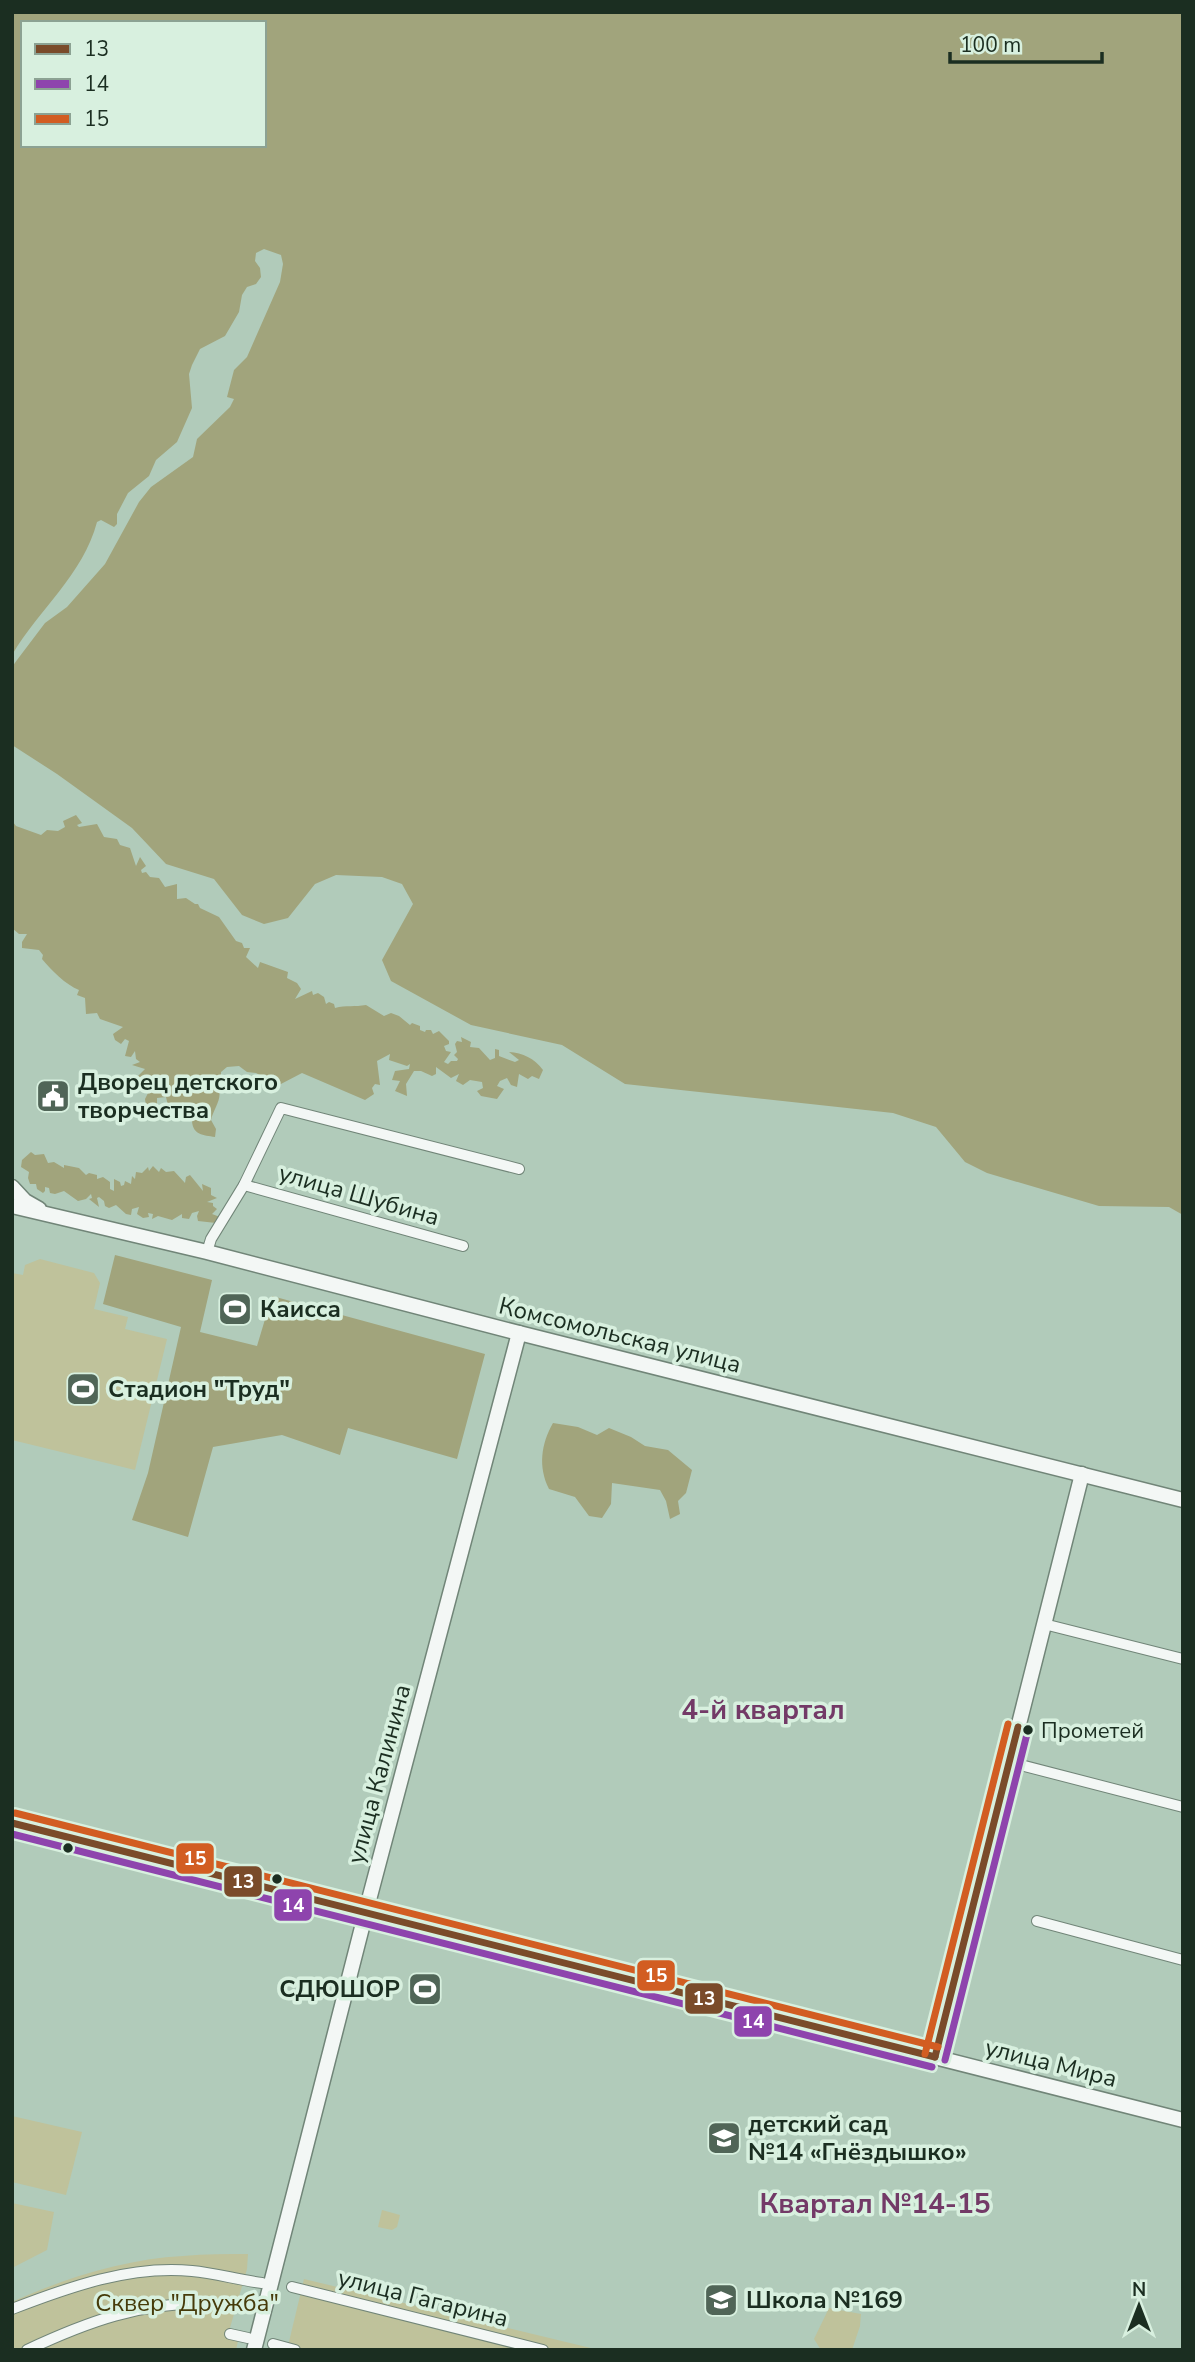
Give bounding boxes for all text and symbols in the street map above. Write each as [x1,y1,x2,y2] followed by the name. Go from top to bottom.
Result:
[21,21,266,147] legend
[950,21,1102,65] scale bar
[960,31,1021,59] text: 100 m
[84,35,109,63] text: 13
[84,70,109,98] text: 14
[84,105,109,133] text: 15
[78,1066,278,1126] place label: Дворец детского творчества
[34,1077,72,1115] public building icon: Дворец детского творчества
[275,1157,443,1233] street label: улица Шубина
[496,1289,744,1381] street label: Комсомольская улица
[216,1290,254,1328] sports icon: Каисса
[260,1293,341,1325] place label: Каисса
[64,1370,102,1408] sports icon: Стадион "Труд"
[108,1373,290,1405] place label: Стадион "Труд"
[340,1681,418,1867] street label: улица Калинина
[681,1691,845,1729] district label: 4-й квартал
[1041,1716,1144,1746] place label: Прометей
[1021,1723,1035,1737] marker: Прометей
[61,1841,75,1855] unlabelled marker
[175,1842,215,1875] line badge: 15
[184,1846,206,1872] text: 15
[223,1865,263,1898] line badge: 13
[232,1869,254,1895] text: 13
[270,1872,284,1886] unlabelled marker
[273,1888,313,1922] line badge: 14
[282,1893,304,1919] text: 14
[636,1959,676,1992] line badge: 15
[645,1963,667,1989] text: 15
[406,1970,444,2008] sports icon: СДЮШОР
[279,1973,400,2005] place label: СДЮШОР
[684,1982,724,2015] line badge: 13
[693,1986,715,2012] text: 13
[733,2005,773,2038] line badge: 14
[742,2009,764,2035] text: 14
[982,2031,1120,2095] street label: улица Мира
[748,2108,967,2168] place label: детский сад №14 «Гнёздышко»
[705,2119,743,2157] school or university icon: детский сад №14 «Гнёздышко»
[759,2185,991,2223] district label: Квартал №14-15
[335,2261,511,2335] street label: улица Гагарина
[1104,2271,1174,2341] north arrow
[1132,2277,1146,2303] text: N
[702,2281,740,2319] school or university icon: Школа №169
[746,2284,903,2316] place label: Школа №169
[95,2287,279,2319] park label: Сквер "Дружба"

